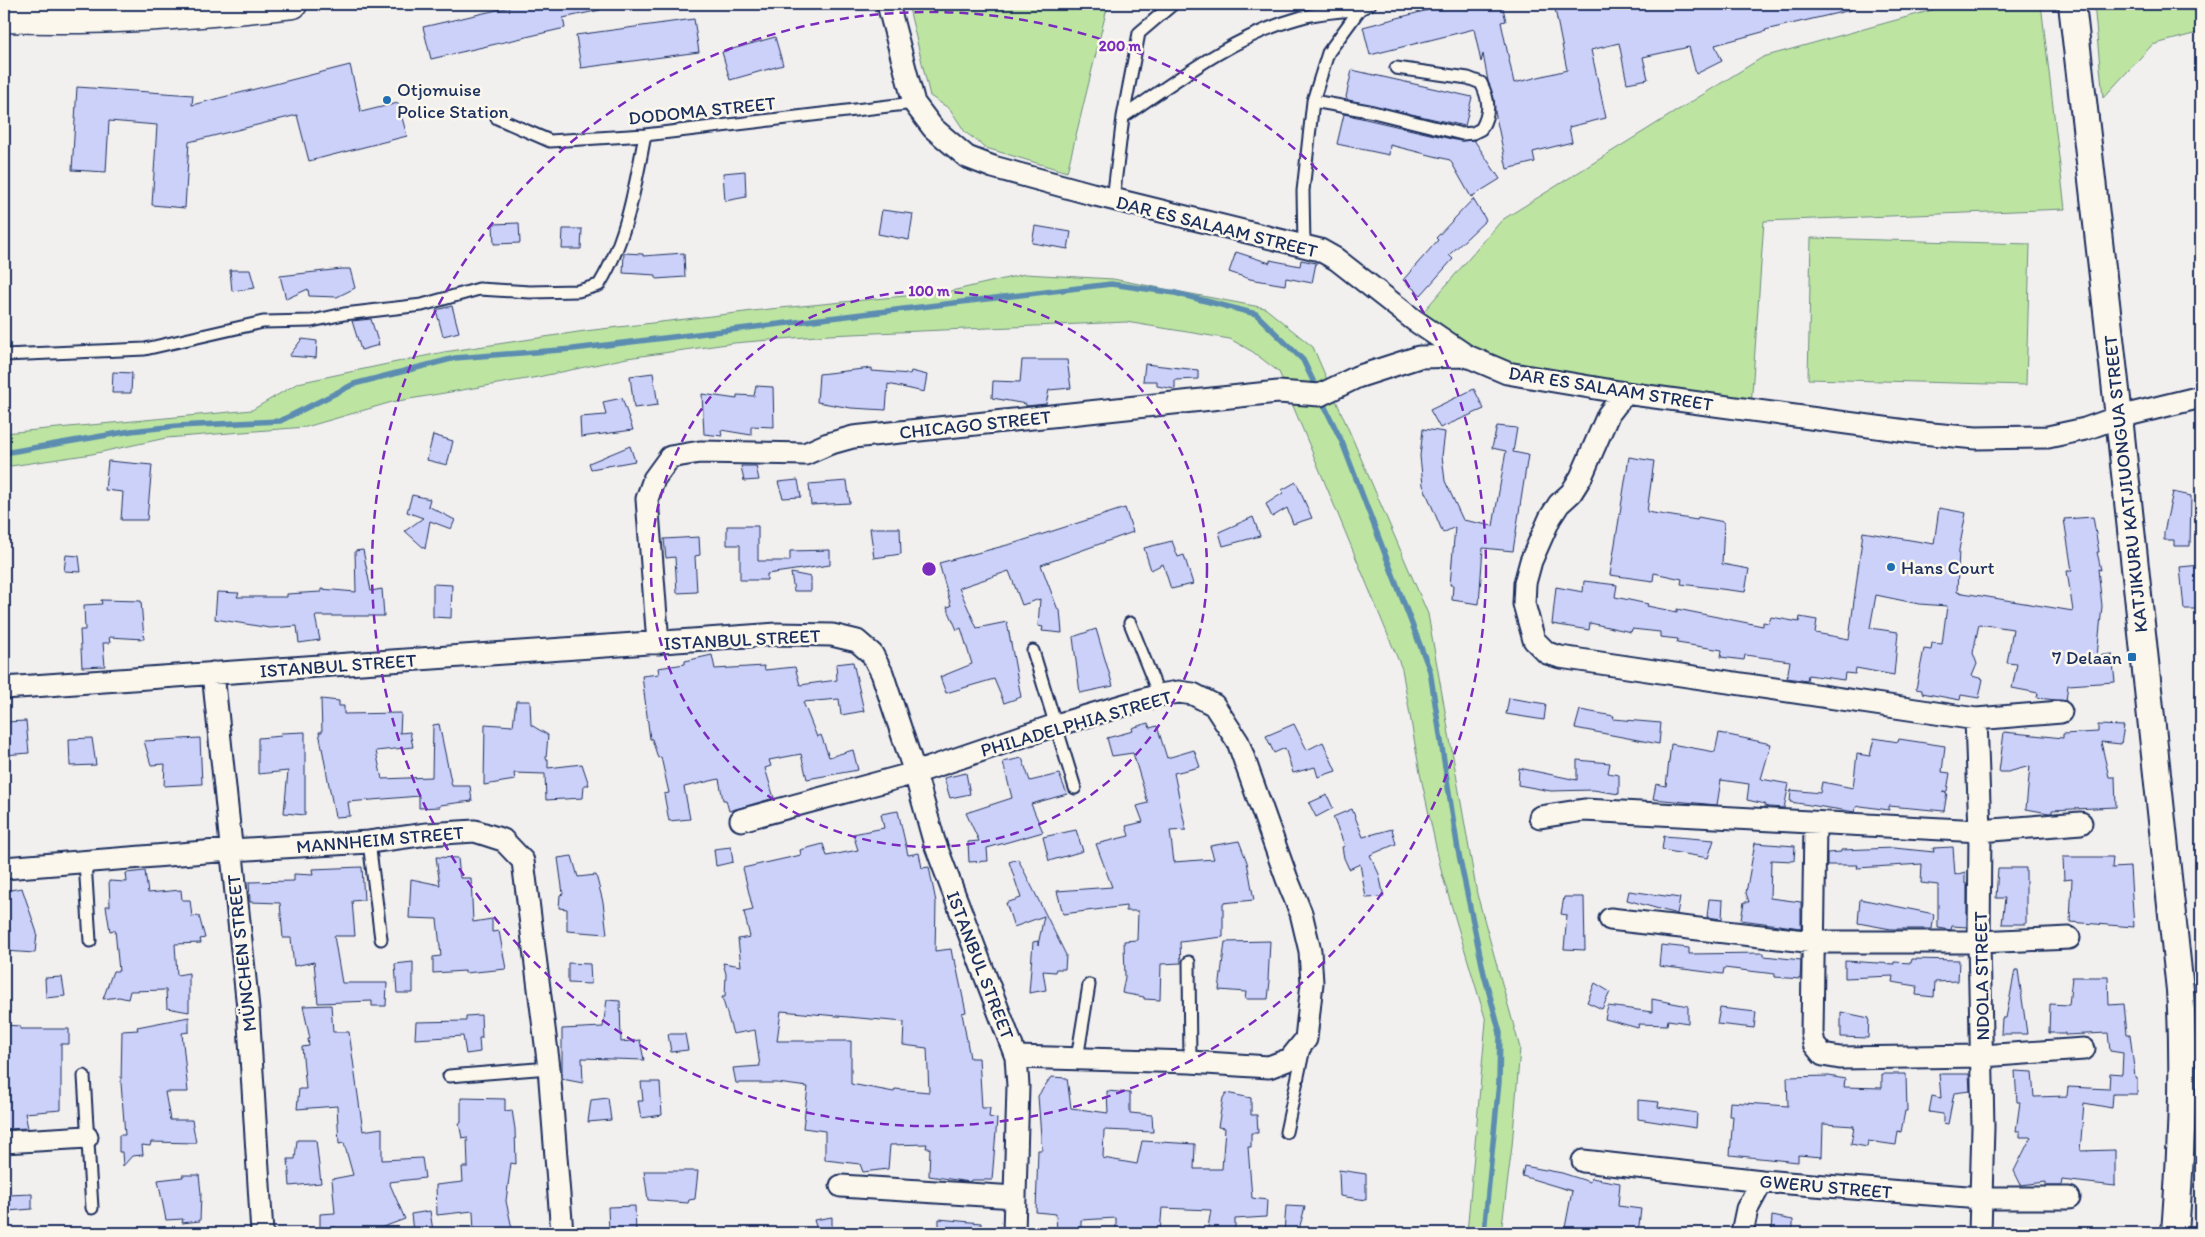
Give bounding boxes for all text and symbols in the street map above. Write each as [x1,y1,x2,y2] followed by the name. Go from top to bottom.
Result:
[1099,37,1142,55] text: 200 m
[397,78,509,123] place label: Otjomuise Police Station
[627,91,777,130] street label: DODOMA STREET
[381,94,393,106] marker: Otjomuise Police Station
[1114,190,1320,263] street label: DAR ES SALAAM STREET
[908,282,950,300] text: 100 m
[2098,334,2153,634] street label: KATJIKURU KATJIUONGUA STREET
[1507,361,1715,416] street label: DAR ES SALAAM STREET
[898,405,1052,444] street label: CHICAGO STREET
[1901,556,1995,579] place label: Hans Court
[920,560,938,578] centre of rings
[1885,561,1897,573] marker: Hans Court
[663,624,821,655] street label: ISTANBUL STREET
[2052,646,2122,669] place label: 7 Delaan
[259,649,418,682] street label: ISTANBUL STREET
[2126,651,2138,663] marker: 7 Delaan
[978,685,1175,762] street label: PHILADELPHIA STREET
[295,821,465,858] street label: MANNHEIM STREET
[222,873,261,1033] street label: MÜNCHEN STREET
[942,888,1020,1043] street label: ISTANBUL STREET
[1969,911,1994,1041] street label: NDOLA STREET
[1759,1169,1894,1204] street label: GWERU STREET

